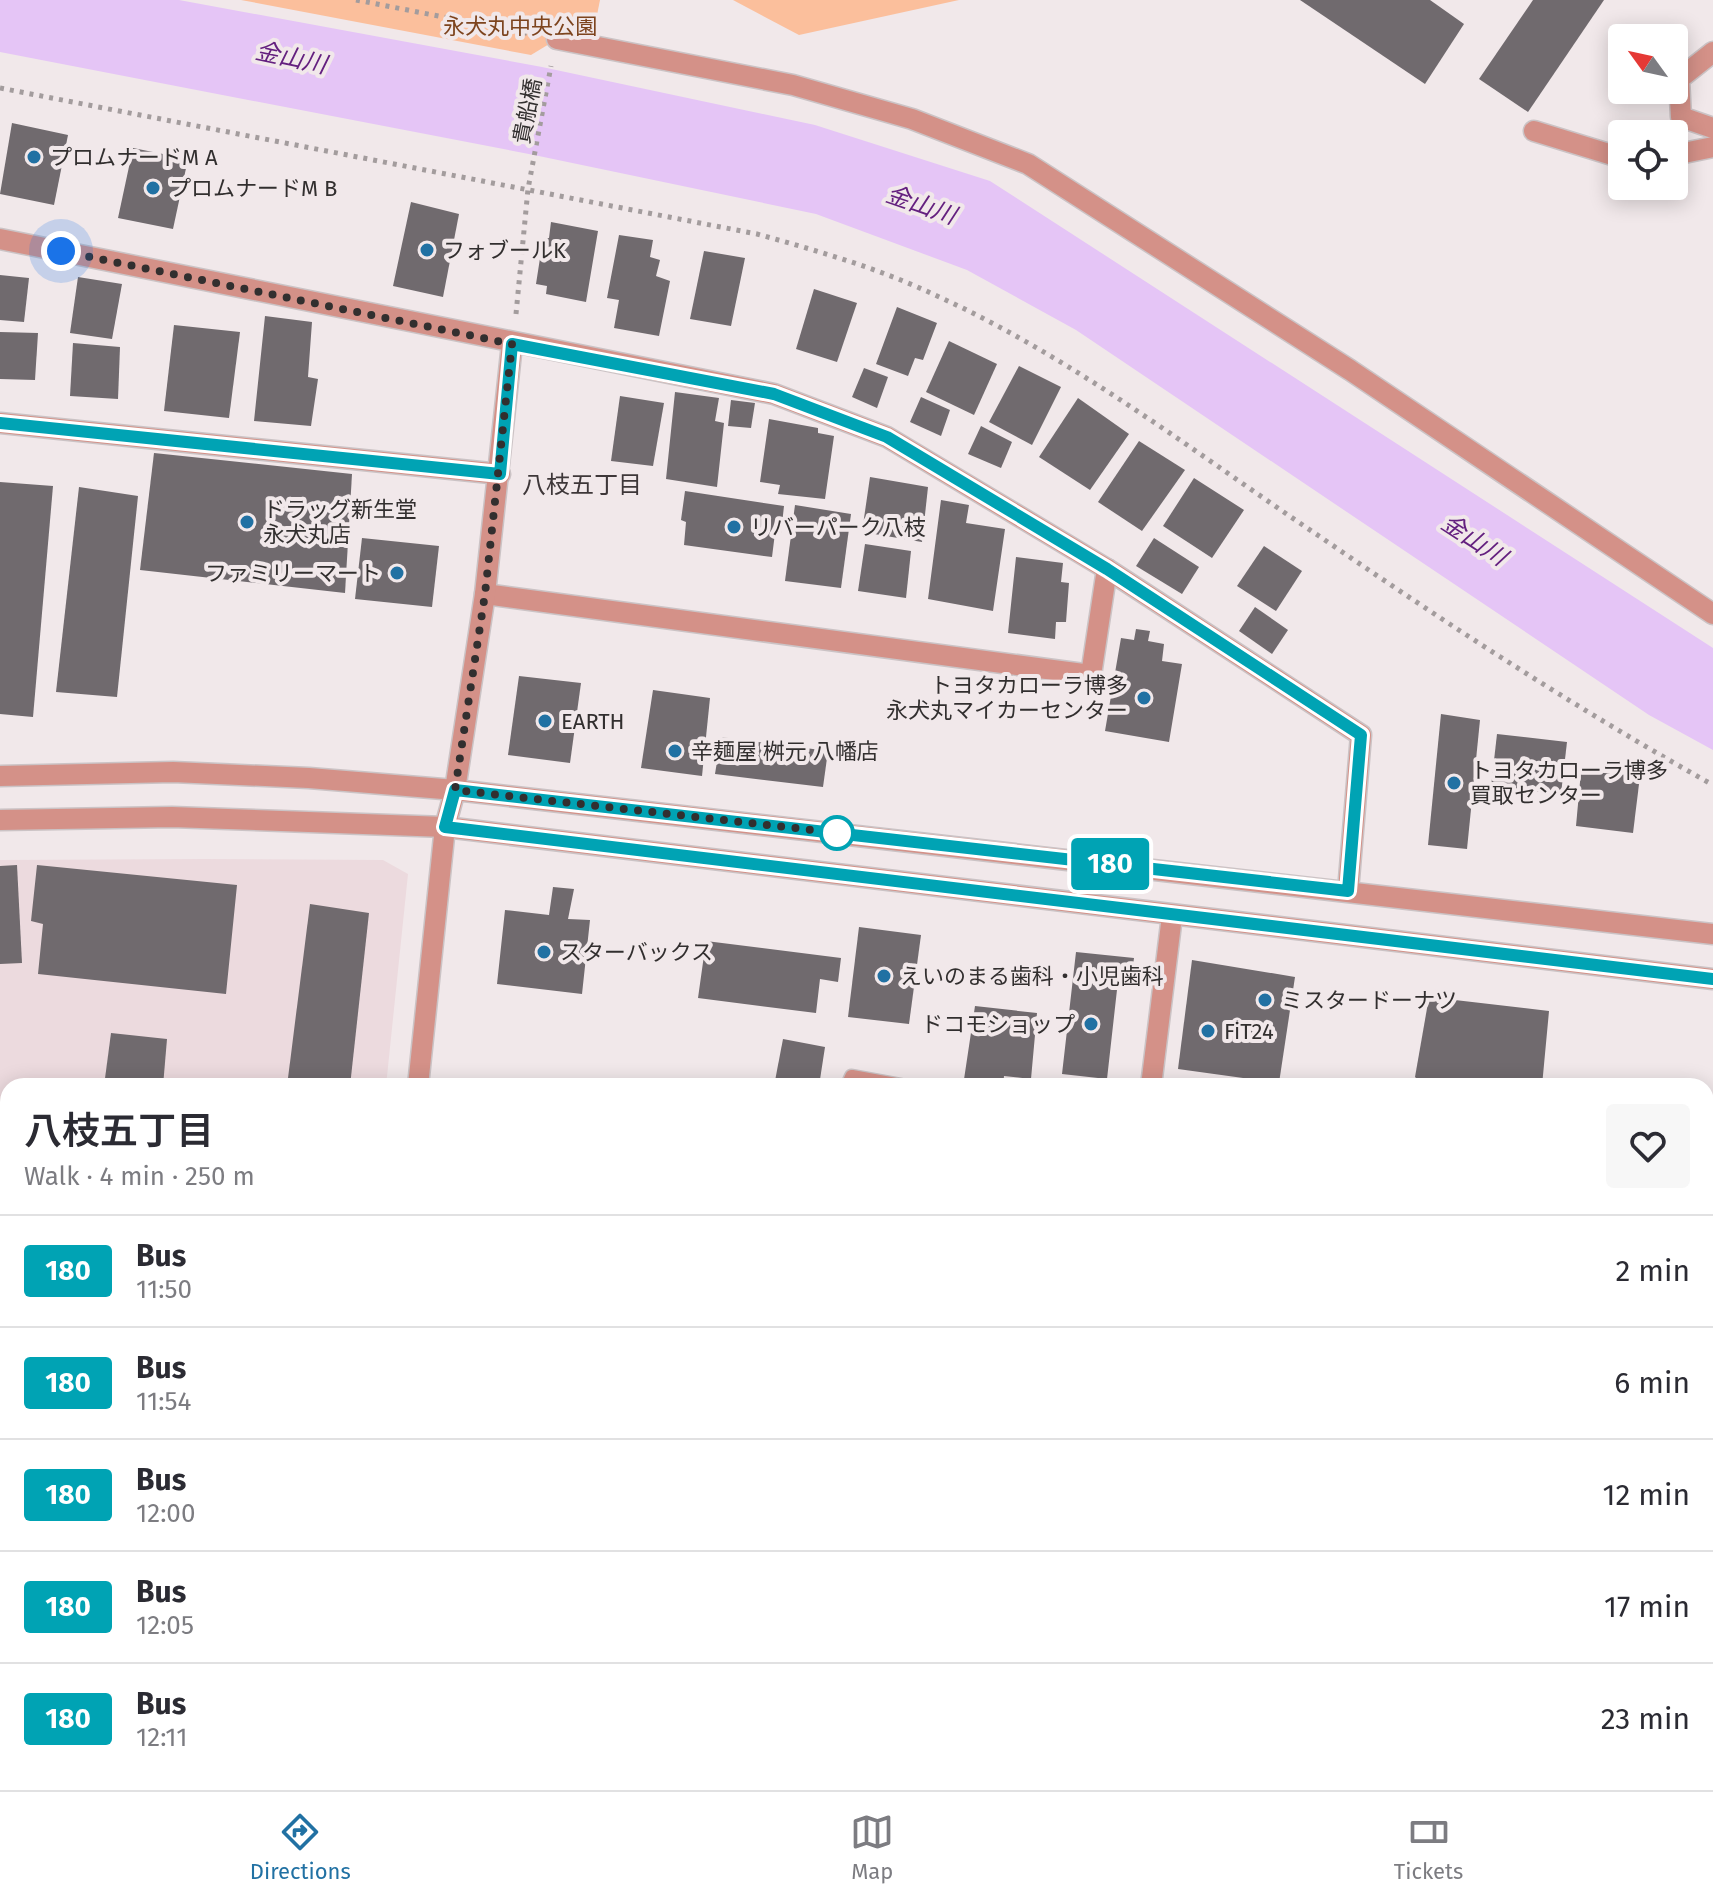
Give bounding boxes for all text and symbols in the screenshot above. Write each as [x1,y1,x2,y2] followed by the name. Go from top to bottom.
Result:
[443,13,597,40] park label: 永犬丸中央公園
[1608,24,1688,104] north arrow
[1608,24,1688,200] map controls
[253,37,332,80] water label: 金山川
[508,76,547,146] street label: 貴船橋
[1608,120,1688,200] button: locate
[50,144,218,171] place label: プロムナードM A
[25,148,43,166] marker: プロムナードM A
[169,175,337,202] place label: プロムナードM B
[144,179,162,197] marker: プロムナードM B
[882,180,962,231] water label: 金山川
[41,231,81,271] your location
[443,237,566,264] place label: フォブールK
[418,241,436,259] marker: フォブールK
[522,471,642,499] district label: 八枝五丁目
[263,496,417,548] place label: ドラッグ新生堂 永犬丸店
[1436,509,1514,573] water label: 金山川
[238,513,256,531] marker: ドラッグ新生堂 永犬丸店
[750,514,926,541] place label: リバーパーク八枝
[725,518,743,536] marker: リバーパーク八枝
[205,560,381,587] place label: ファミリーマート
[388,564,406,582] marker: ファミリーマート
[886,672,1128,724] place label: トヨタカローラ博多 永犬丸マイカーセンター
[1135,689,1153,707] marker: トヨタカローラ博多 永犬丸マイカーセンター
[561,708,625,735] place label: EARTH
[536,712,554,730] marker: EARTH
[691,738,879,765] place label: 辛麺屋 桝元 八幡店
[666,742,684,760] marker: 辛麺屋 桝元 八幡店
[1470,757,1668,809] place label: トヨタカローラ博多 買取センター
[1445,774,1463,792] marker: トヨタカローラ博多 買取センター
[820,816,854,850] unlabelled marker
[1064,838,1156,890] line badge: 180
[1087,847,1133,880] text: 180
[560,939,713,966] place label: スターバックス
[535,943,553,961] marker: スターバックス
[900,963,1164,990] place label: えいのまる歯科・小児歯科
[875,967,893,985] marker: えいのまる歯科・小児歯科
[1281,987,1457,1014] place label: ミスタードーナツ
[1256,991,1274,1009] marker: ミスタードーナツ
[921,1011,1075,1038] place label: ドコモショップ
[1082,1015,1100,1033] marker: ドコモショップ
[1224,1018,1274,1045] place label: FiT24
[1199,1022,1217,1040] marker: FiT24
[1606,1104,1690,1188] button: heart
[24,1108,214,1154] text: 八枝五丁目
[24,1161,255,1192] text: Walk · 4 min · 250 m
[136,1238,186,1274] text: Bus
[1615,1253,1690,1289] text: 2 min
[45,1254,91,1287] text: 180
[136,1274,192,1305] text: 11:50
[136,1350,186,1386] text: Bus
[1614,1365,1690,1401] text: 6 min
[45,1366,91,1399] text: 180
[136,1386,191,1417] text: 11:54
[136,1462,186,1498] text: Bus
[1602,1477,1690,1513] text: 12 min
[45,1478,91,1511] text: 180
[136,1498,195,1529] text: 12:00
[136,1574,186,1610] text: Bus
[1604,1589,1690,1625] text: 17 min
[45,1590,91,1623] text: 180
[136,1610,194,1641] text: 12:05
[136,1686,186,1722] text: Bus
[1601,1701,1690,1737] text: 23 min
[45,1702,91,1735] text: 180
[136,1722,187,1753] text: 12:11
[250,1810,351,1885] tab: Directions
[850,1810,894,1885] tab: Map
[1394,1810,1463,1885] tab: Tickets

